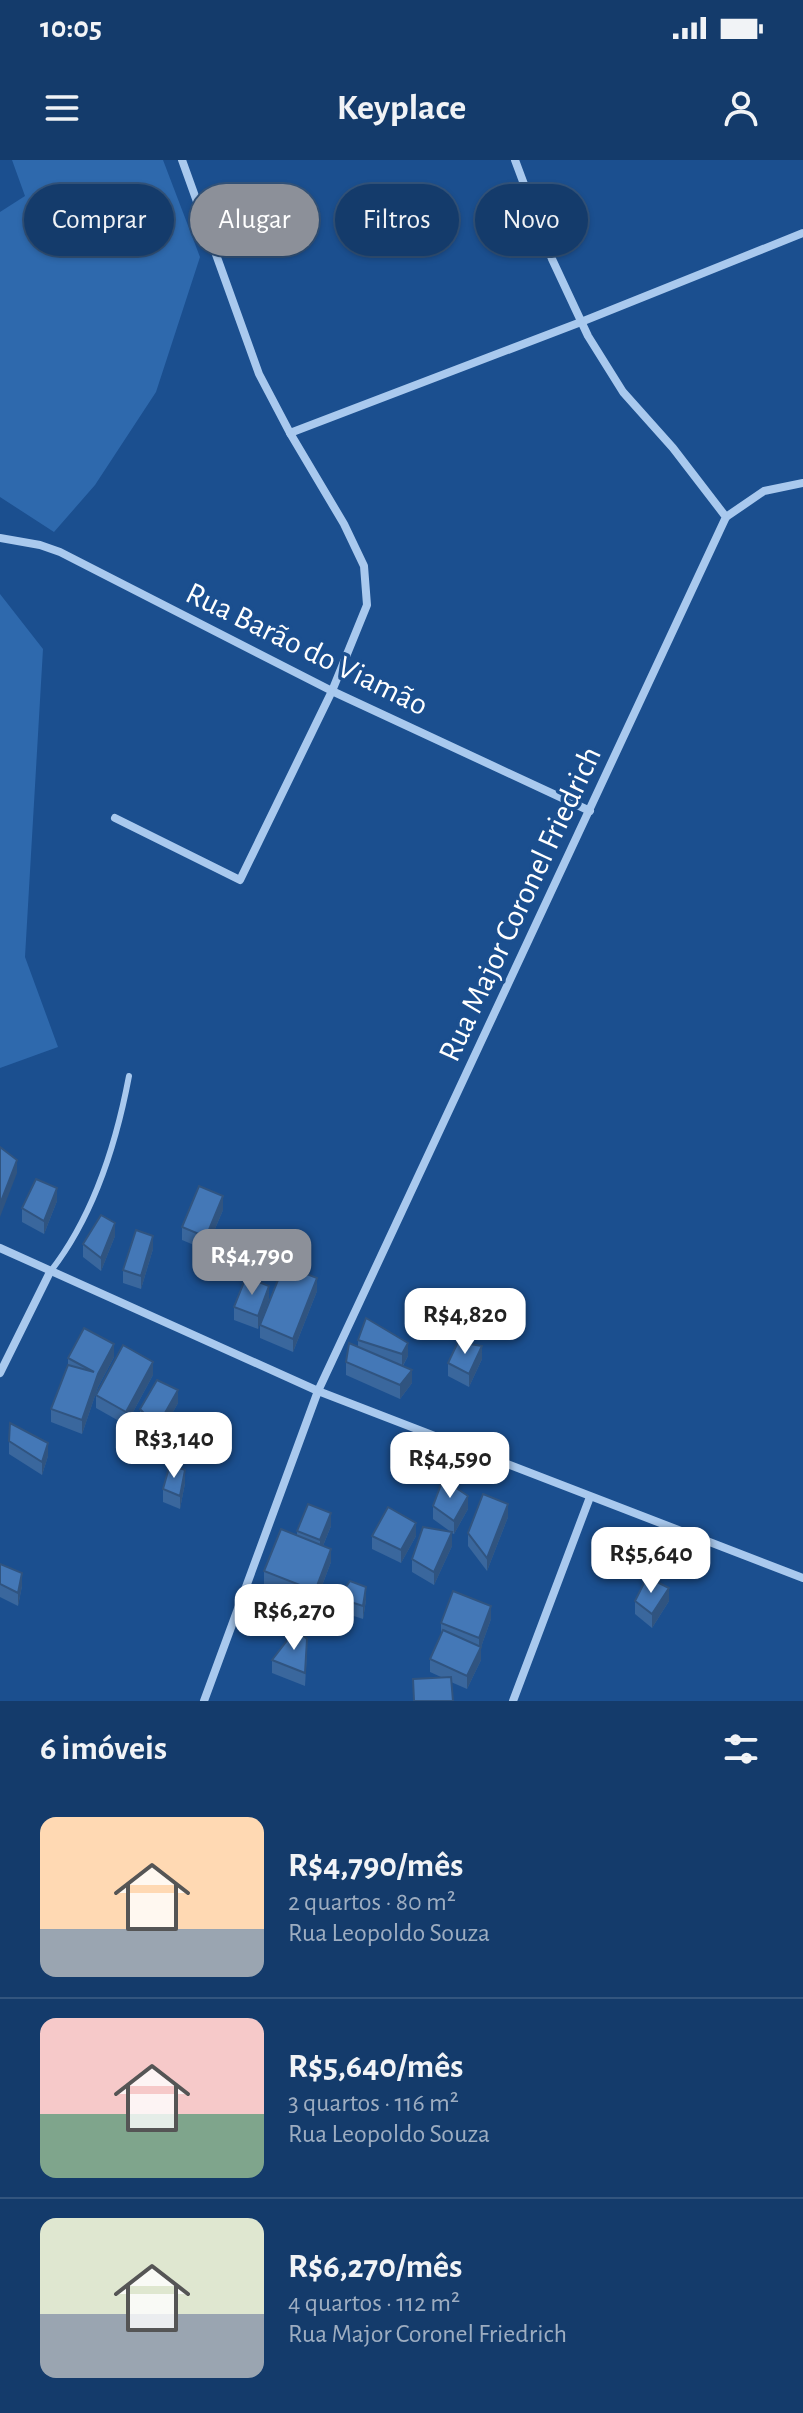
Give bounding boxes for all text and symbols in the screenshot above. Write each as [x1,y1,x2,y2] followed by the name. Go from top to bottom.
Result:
[40,13,102,43] text: 10:05
[40,86,84,130] icon: menu
[719,86,763,130] icon: person
[337,90,466,126] text: Keyplace
[24,184,174,256] chip: Comprar
[190,184,319,256] chip: Alugar
[335,184,459,256] chip: Filtros
[475,184,588,256] chip: Novo
[181,577,433,721] street label: Rua Barão do Viamão
[433,742,607,1066] street label: Rua Major Coronel Friedrich
[178,1229,326,1297] pin: R$4,790
[210,1242,294,1268] text: R$4,790
[391,1288,539,1356] pin: R$4,820
[423,1301,507,1327] text: R$4,820
[100,1412,248,1480] pin: R$3,140
[134,1425,214,1451] text: R$3,140
[376,1432,524,1500] pin: R$4,590
[408,1445,492,1471] text: R$4,590
[577,1527,725,1595] pin: R$5,640
[609,1540,693,1566] text: R$5,640
[220,1584,368,1652] pin: R$6,270
[253,1597,335,1623] text: R$6,270
[719,1727,763,1771] icon: filters
[40,1732,167,1766] text: 6 imóveis
[104,1849,200,1945] icon: home
[288,1849,463,1883] text: R$4,790/mês
[288,1889,456,1915] text: 2 quartos · 80 m²
[288,1920,490,1946] text: Rua Leopoldo Souza
[104,2050,200,2146] icon: home
[288,2050,463,2084] text: R$5,640/mês
[288,2090,459,2116] text: 3 quartos · 116 m²
[288,2121,490,2147] text: Rua Leopoldo Souza
[104,2250,200,2346] icon: home
[288,2250,462,2284] text: R$6,270/mês
[288,2290,460,2316] text: 4 quartos · 112 m²
[288,2321,567,2347] text: Rua Major Coronel Friedrich

